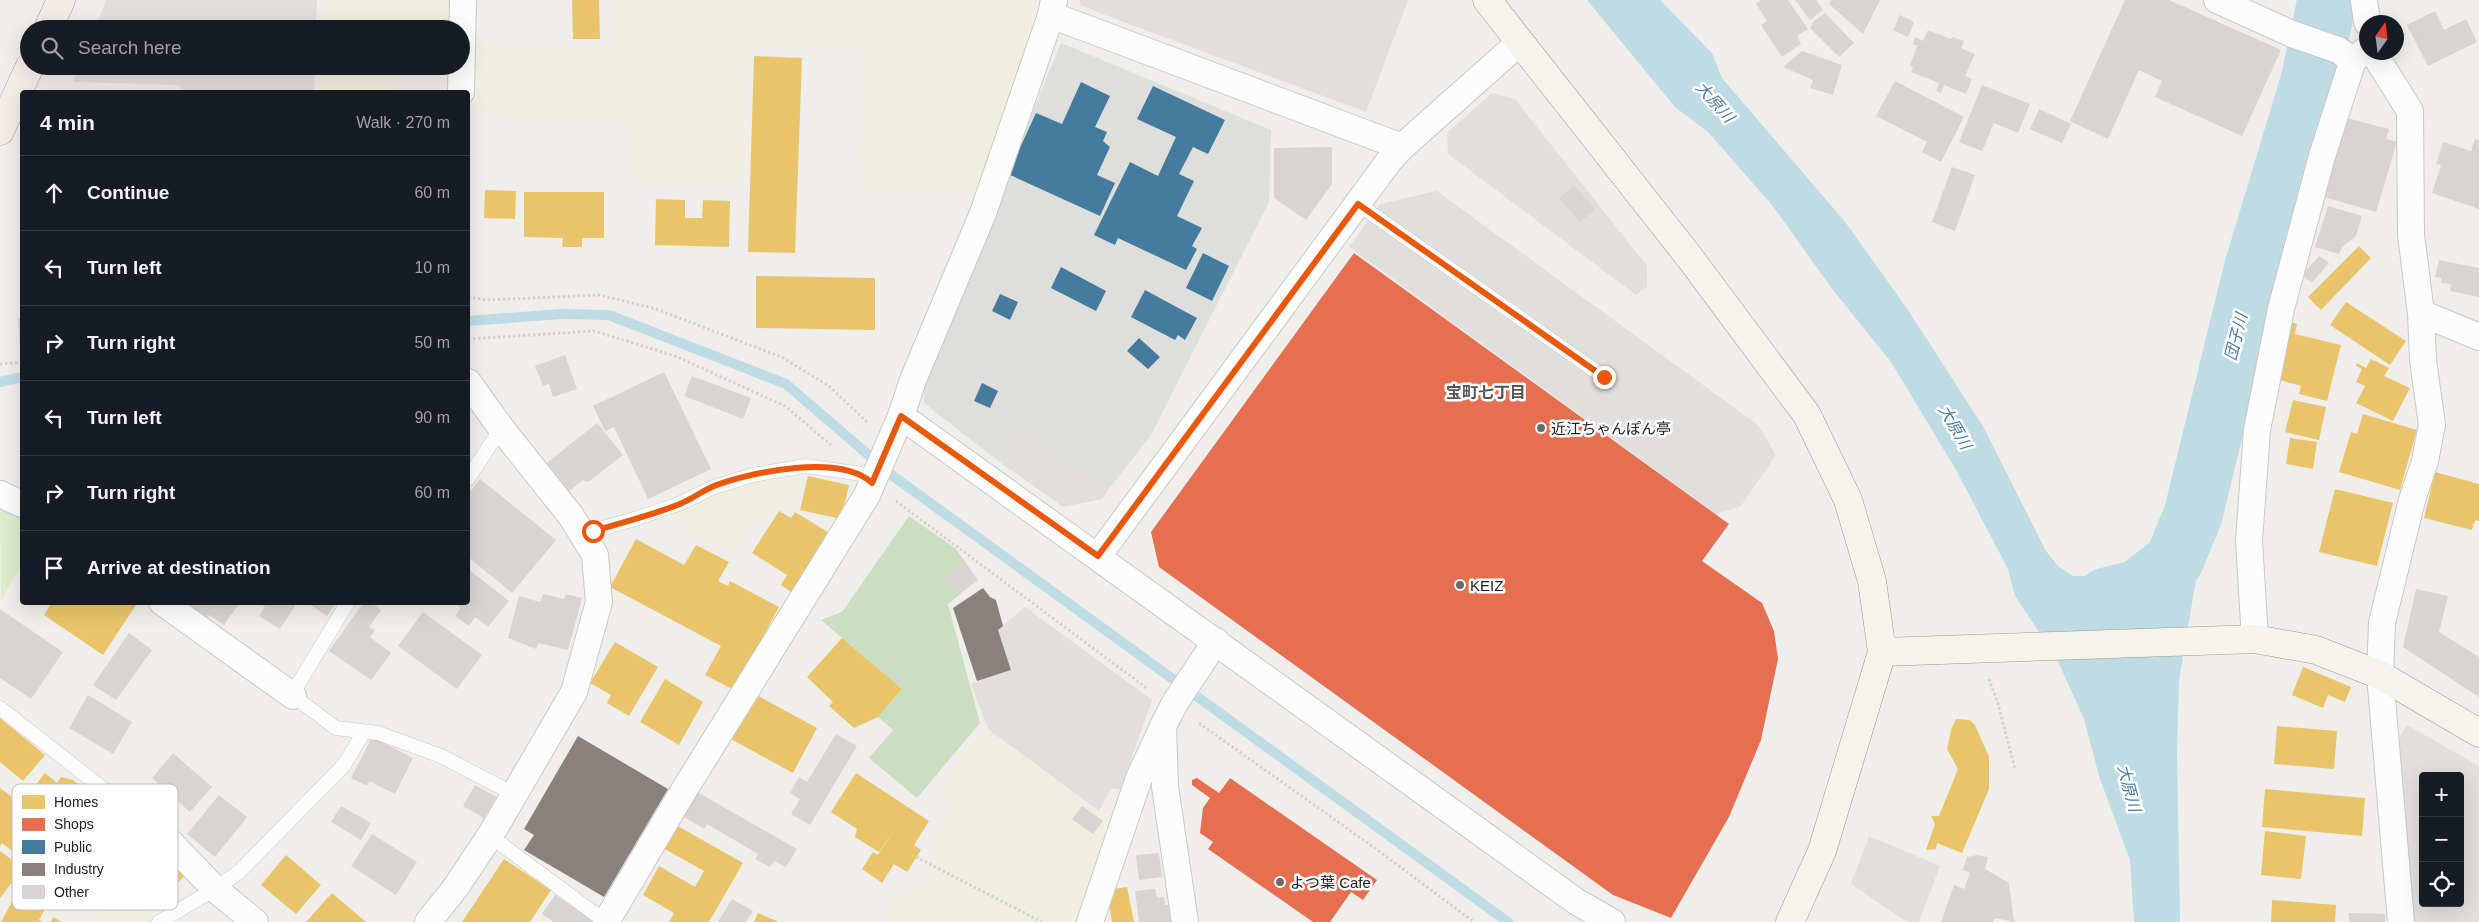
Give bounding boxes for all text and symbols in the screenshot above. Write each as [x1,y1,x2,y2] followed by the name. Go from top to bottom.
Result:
[2359,15,2404,60] north arrow
[20,20,470,75] search box
[38,34,66,62] icon: search
[78,37,182,58] text: Search here
[1693,78,1739,127] water label: 大原川
[40,111,95,134] text: 4 min
[356,114,450,131] text: Walk · 270 m
[40,179,68,207] icon: ahead
[87,182,169,203] text: Continue
[414,184,450,201] text: 60 m
[40,254,68,282] icon: left
[87,257,162,278] text: Turn left
[414,259,450,276] text: 10 m
[2222,310,2251,362] water label: 団子川
[40,329,68,357] icon: right
[87,332,175,353] text: Turn right
[414,334,450,351] text: 50 m
[1593,366,1616,389] route end
[1446,384,1526,401] district label: 宝町七丁目
[1936,402,1975,454] water label: 大原川
[40,404,68,432] icon: left
[87,407,162,428] text: Turn left
[414,409,450,426] text: 90 m
[1551,420,1671,437] place label: 近江ちゃんぽん亭
[1535,422,1547,434] marker: 近江ちゃんぽん亭
[40,479,68,507] icon: right
[87,482,175,503] text: Turn right
[414,484,450,501] text: 60 m
[582,520,605,543] route start
[40,554,68,582] icon: arrive
[87,557,271,578] text: Arrive at destination
[1470,577,1503,594] place label: KEIZ
[1454,579,1466,591] marker: KEIZ
[2115,763,2144,815] water label: 大原川
[2419,772,2464,907] map controls
[2419,772,2464,817] button: +
[12,784,178,910] legend
[54,794,98,810] text: Homes
[54,816,94,832] text: Shops
[2419,817,2464,862] button: −
[54,839,92,855] text: Public
[54,861,104,877] text: Industry
[2419,862,2464,907] button: locate
[1290,874,1371,891] place label: よつ葉 Cafe
[1274,876,1286,888] marker: よつ葉 Cafe
[54,884,89,900] text: Other

